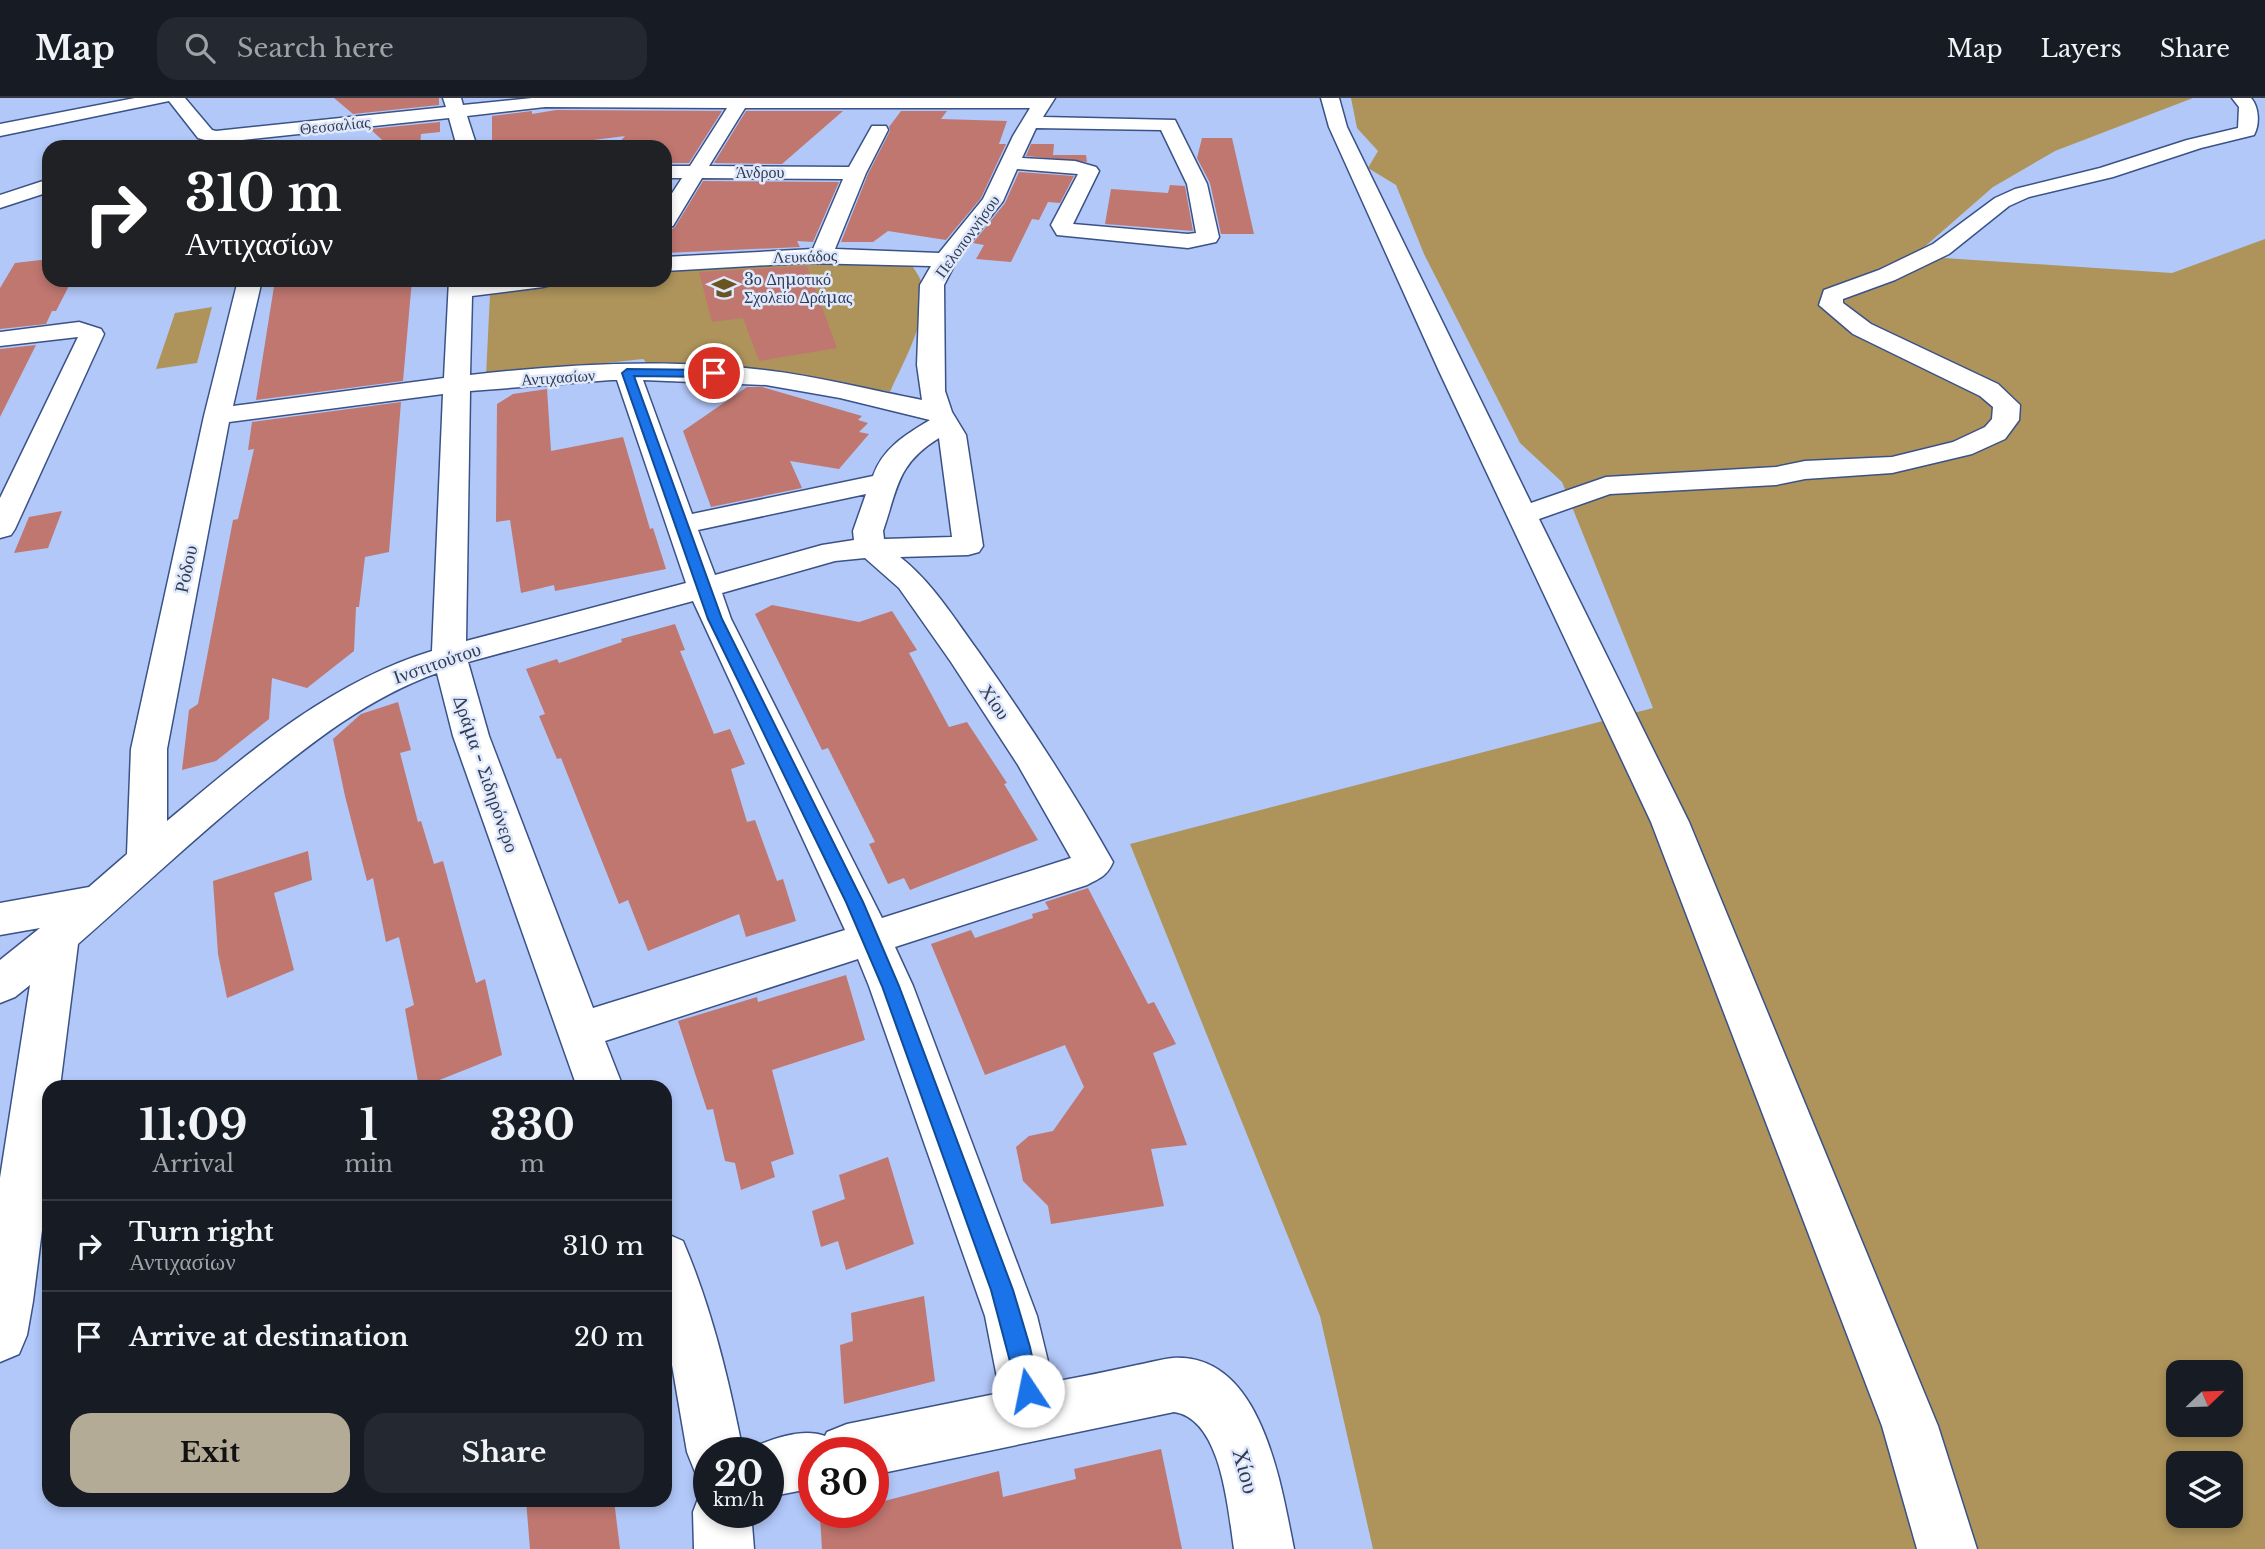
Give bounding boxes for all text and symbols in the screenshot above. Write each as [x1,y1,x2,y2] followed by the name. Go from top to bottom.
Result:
[157,17,647,80] search box
[35,28,115,69] text: Map
[181,29,219,67] icon: search
[237,32,394,64] text: Search here
[1947,34,2003,63] text: Map
[2041,34,2122,63] text: Layers
[2160,34,2230,63] text: Share
[299,111,372,139] street label: Θεσσαλίας
[735,162,785,182] street label: Άνδρου
[185,163,342,224] text: 310 m
[70,168,161,259] icon: right
[930,191,1004,281] street label: Πελοποννήσου
[185,224,333,264] text: Αντιχασίων
[772,245,838,267] street label: Λευκάδος
[744,269,853,307] place label: 3ο Δημοτικό Σχολείο Δράμας
[710,274,738,302] school or university icon: 3ο Δημοτικό Σχολείο Δράμας
[684,343,744,403] pin
[695,354,733,392] icon: arrive
[520,364,596,390] street label: Αντιχασίων
[170,543,202,595] street label: Ρόδου
[390,637,484,689] street label: Ινστιτούτου
[975,680,1015,724] street label: Χίου
[448,692,524,856] street label: Δράμα - Σιδηρόνερο
[139,1099,248,1151] text: 11:09
[360,1099,378,1151] text: 1
[490,1099,575,1151] text: 330
[153,1150,234,1178] text: Arrival
[344,1150,393,1178] text: min
[520,1150,545,1178] text: m
[129,1216,274,1248] text: Turn right
[70,1227,108,1265] icon: right
[562,1230,644,1262] text: 310 m
[129,1248,236,1276] text: Αντιχασίων
[70,1318,108,1356] icon: arrive
[129,1321,409,1353] text: Arrive at destination
[574,1321,644,1353] text: 20 m
[991,1354,1065,1428] position arrow
[2166,1360,2244,1437] north arrow
[2166,1360,2243,1528] map controls
[70,1413,350,1493] button: Exit
[364,1413,644,1493] button: Share
[798,1437,889,1528] speed limit sign: 30
[1227,1445,1265,1497] street label: Χίου
[2166,1451,2243,1528] button: layers
[714,1452,763,1495] text: 20
[713,1489,764,1511] text: km/h

